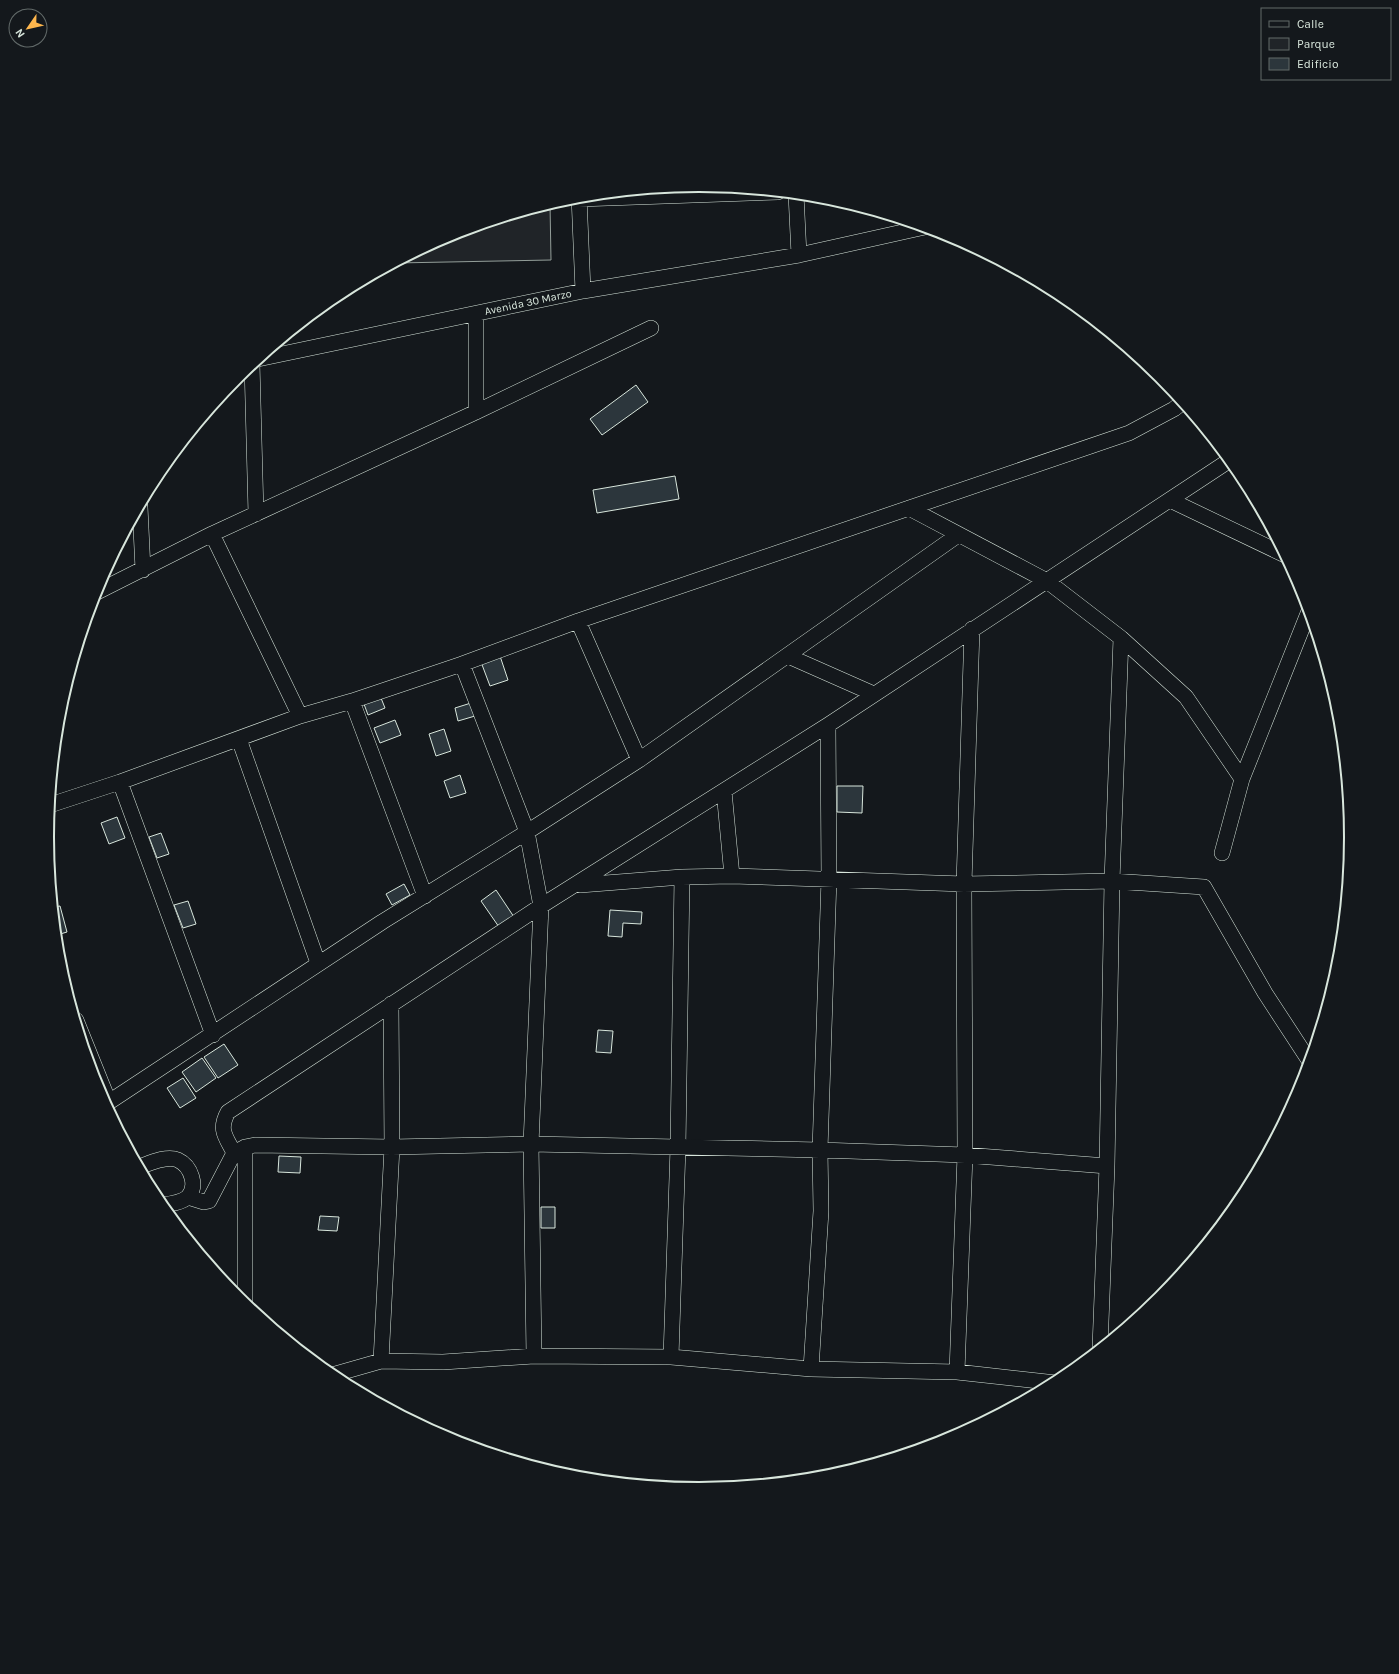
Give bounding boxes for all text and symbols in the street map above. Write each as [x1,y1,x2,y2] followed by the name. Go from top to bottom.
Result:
[8,8,48,48] north arrow
[1261,8,1391,80] legend
[1297,17,1324,31] text: Calle
[13,26,28,40] text: N
[1297,37,1335,51] text: Parque
[1297,57,1338,71] text: Edificio
[483,287,573,318] street label: Avenida 30 Marzo

